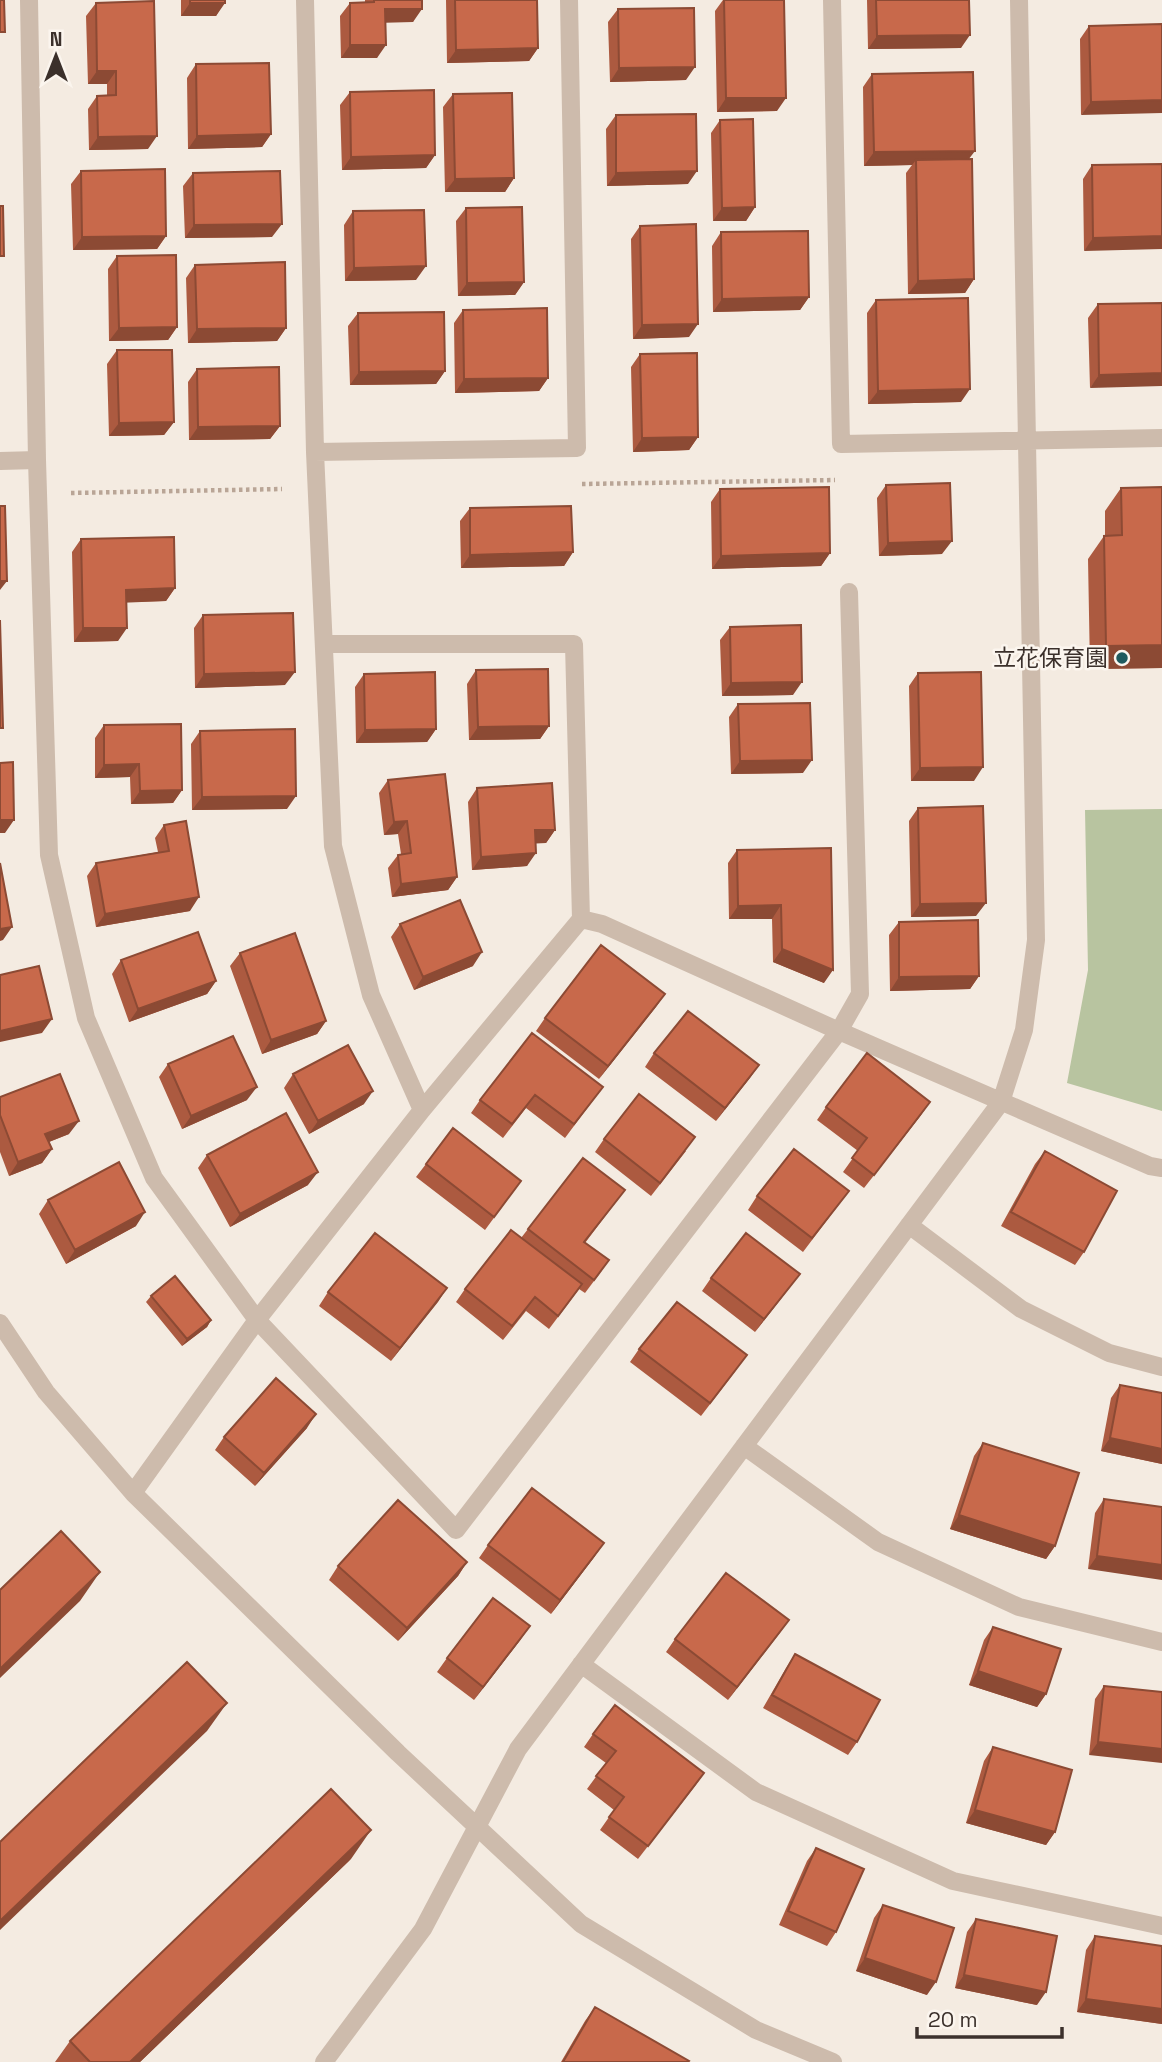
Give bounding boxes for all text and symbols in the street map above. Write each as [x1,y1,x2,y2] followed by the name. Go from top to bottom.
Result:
[21,21,91,91] north arrow
[50,27,62,52] text: N
[993,643,1108,673] place label: 立花保育園
[1114,650,1130,666] marker: 立花保育園
[917,1996,1062,2040] scale bar
[928,2006,978,2033] text: 20 m

